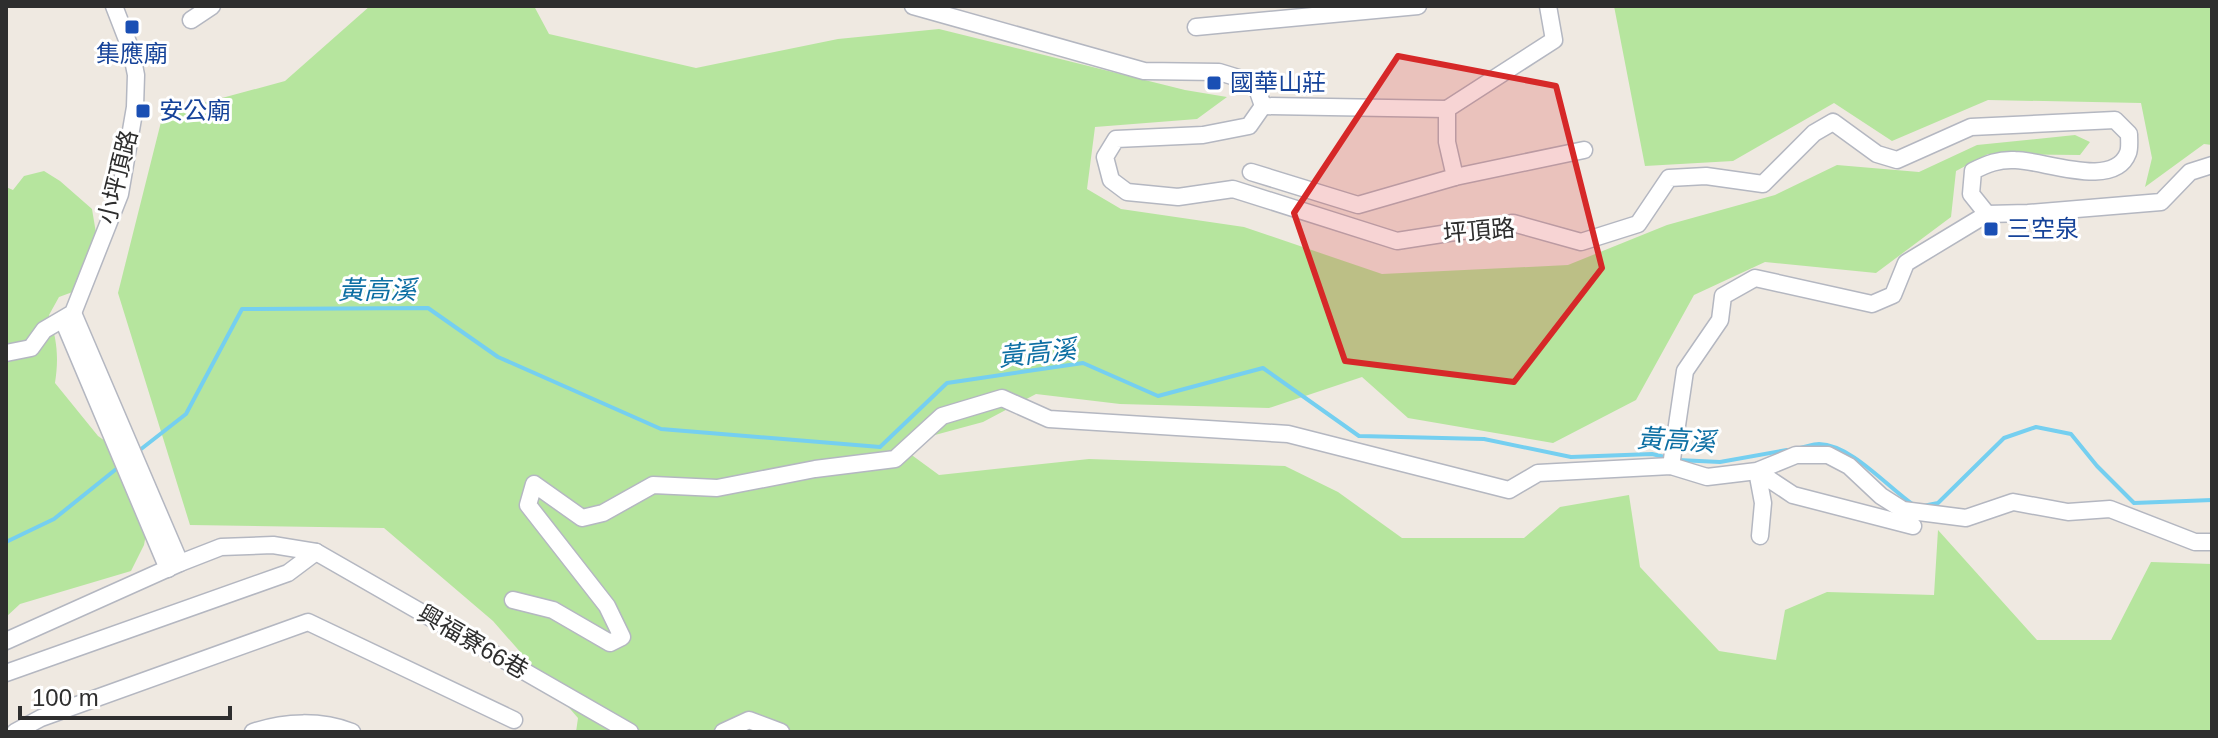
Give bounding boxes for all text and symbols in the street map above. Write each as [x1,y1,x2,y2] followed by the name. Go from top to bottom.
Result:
[123,18,141,36] marker: 集應廟
[96,40,168,67] place label: 集應廟
[1230,69,1326,96] place label: 國華山莊
[1205,74,1223,92] marker: 國華山莊
[159,97,231,124] place label: 安公廟
[134,102,152,120] marker: 安公廟
[93,127,142,227] street label: 小坪頂路
[1442,214,1516,247] street label: 坪頂路
[2007,215,2079,242] place label: 三空泉
[1982,220,2000,238] marker: 三空泉
[338,275,420,305] water label: 黃高溪
[997,334,1081,372] water label: 黃高溪
[1636,423,1720,457] water label: 黃高溪
[413,599,533,684] street label: 興福寮66巷
[20,670,230,720] scale bar
[32,684,99,711] text: 100 m

